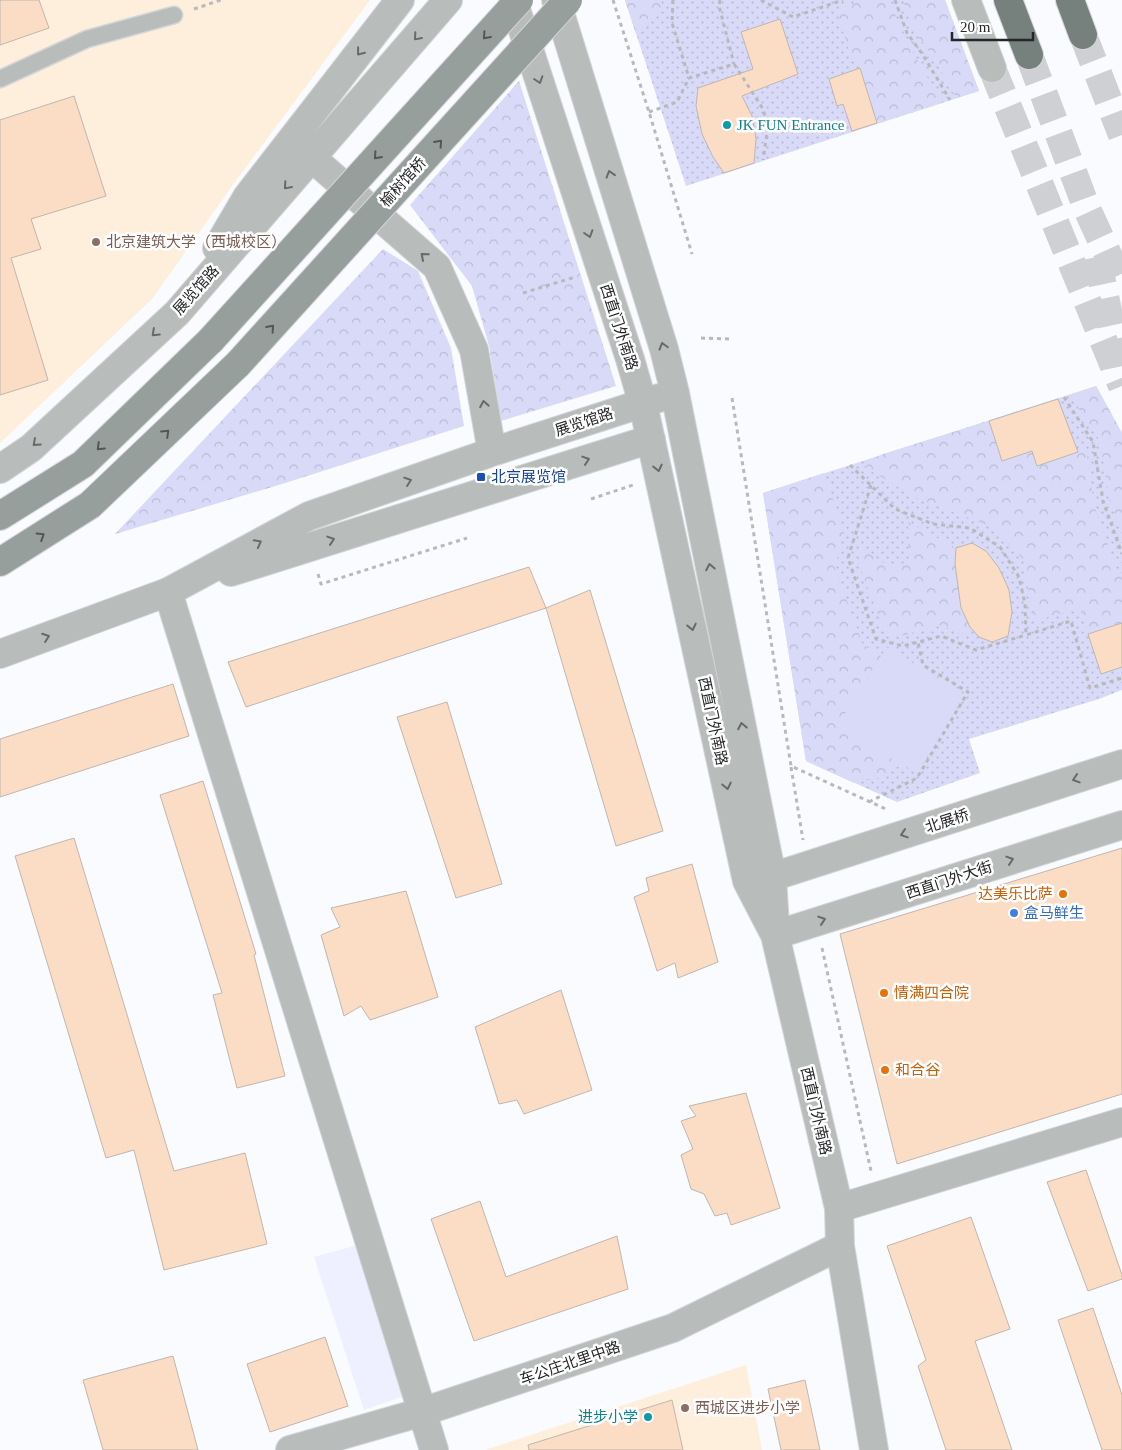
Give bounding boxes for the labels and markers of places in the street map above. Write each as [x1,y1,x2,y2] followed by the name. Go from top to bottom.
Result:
[737,117,845,133] place label: JK FUN Entrance
[721,119,733,131] marker: JK FUN Entrance
[106,233,286,250] place label: 北京建筑大学（西城校区）
[90,236,102,248] marker: 北京建筑大学（西城校区）
[491,468,566,485] place label: 北京展览馆
[475,471,487,483] marker: 北京展览馆
[978,886,1053,902] place label: 达美乐比萨
[1057,888,1069,900] marker: 达美乐比萨
[1024,905,1084,921] place label: 盒马鲜生
[1008,907,1020,919] marker: 盒马鲜生
[894,985,969,1001] place label: 情满四合院
[878,987,890,999] marker: 情满四合院
[895,1062,940,1078] place label: 和合谷
[879,1064,891,1076] marker: 和合谷
[695,1400,800,1416] place label: 西城区进步小学
[679,1402,691,1414] marker: 西城区进步小学
[578,1409,638,1425] place label: 进步小学
[642,1411,654,1423] marker: 进步小学

